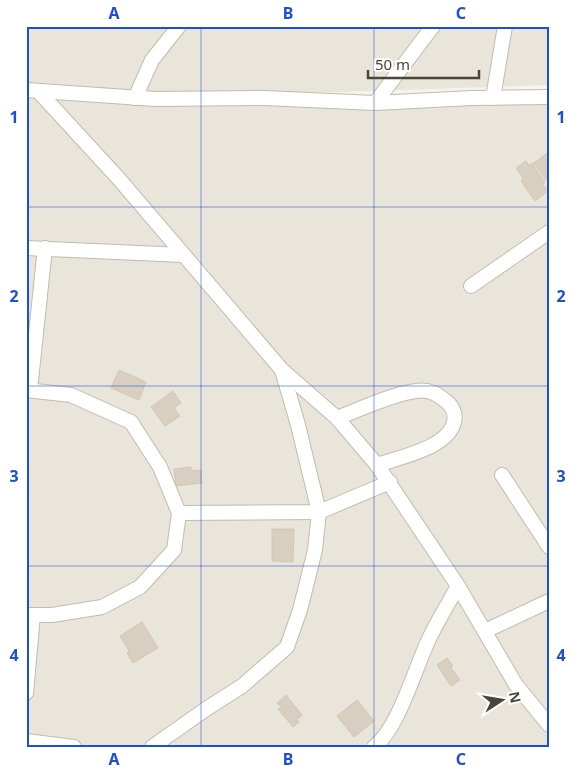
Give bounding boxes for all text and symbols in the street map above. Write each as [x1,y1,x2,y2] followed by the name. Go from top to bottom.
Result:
[108,2,120,24] text: A
[283,2,293,24] text: B
[456,2,466,24] text: C
[368,48,479,80] scale bar
[375,54,410,74] text: 50 m
[9,106,19,128] text: 1
[556,106,566,128] text: 1
[9,285,19,307] text: 2
[556,285,566,307] text: 2
[9,465,19,487] text: 3
[556,465,566,487] text: 3
[9,644,19,666] text: 4
[556,644,566,666] text: 4
[478,676,528,726] north arrow
[505,690,526,705] text: N
[108,748,120,770] text: A
[283,748,293,770] text: B
[456,748,466,770] text: C

